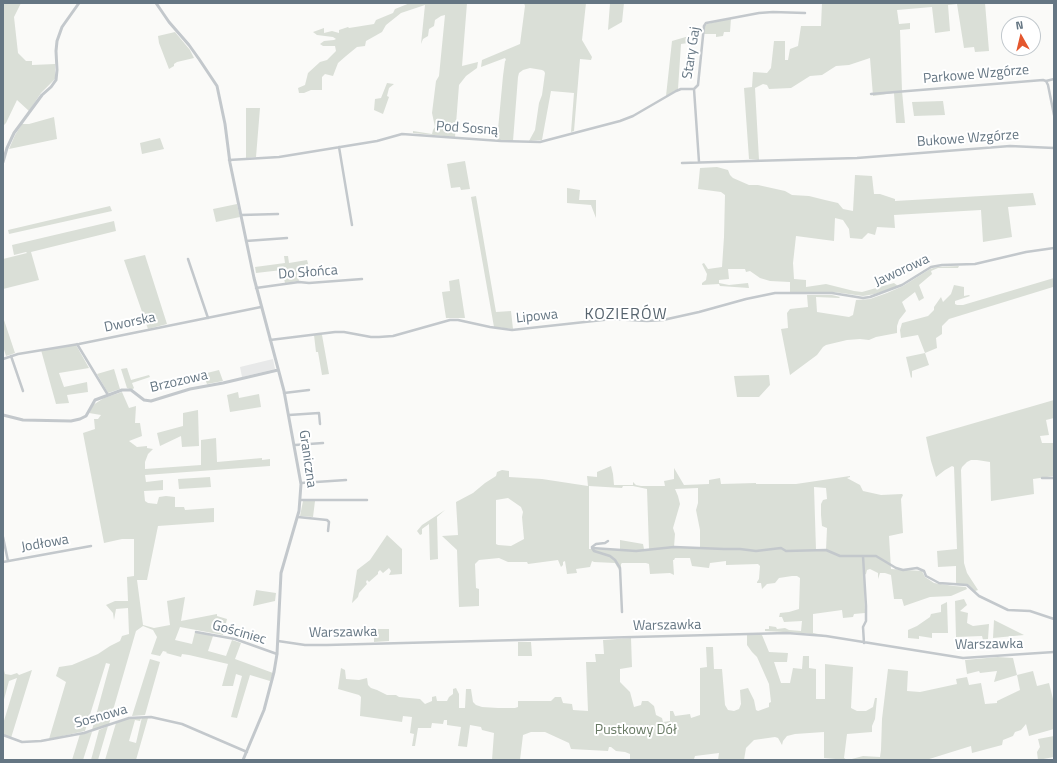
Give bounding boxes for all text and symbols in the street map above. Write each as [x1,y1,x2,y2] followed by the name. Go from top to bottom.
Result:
[1001,16,1041,56] north arrow
[1015,17,1024,34] text: N
[680,26,704,80] street label: Stary Gaj
[922,62,1030,88] street label: Parkowe Wzgórze
[435,118,499,140] street label: Pod Sosną
[916,127,1020,151] street label: Bukowe Wzgórze
[872,251,932,291] street label: Jaworowa
[278,263,338,283] street label: Do Słońca
[584,305,668,325] district label: KOZIERÓW
[515,306,559,328] street label: Lipowa
[103,309,157,337] street label: Dworska
[149,367,209,397] street label: Brzozowa
[295,429,319,489] street label: Graniczna
[20,532,70,556] street label: Jodłowa
[210,617,268,649] street label: Gościniec
[633,617,701,635] street label: Warszawka
[309,624,377,642] street label: Warszawka
[955,636,1023,654] street label: Warszawka
[73,701,129,733] street label: Sosnowa
[595,723,677,739] park label: Pustkowy Dół

